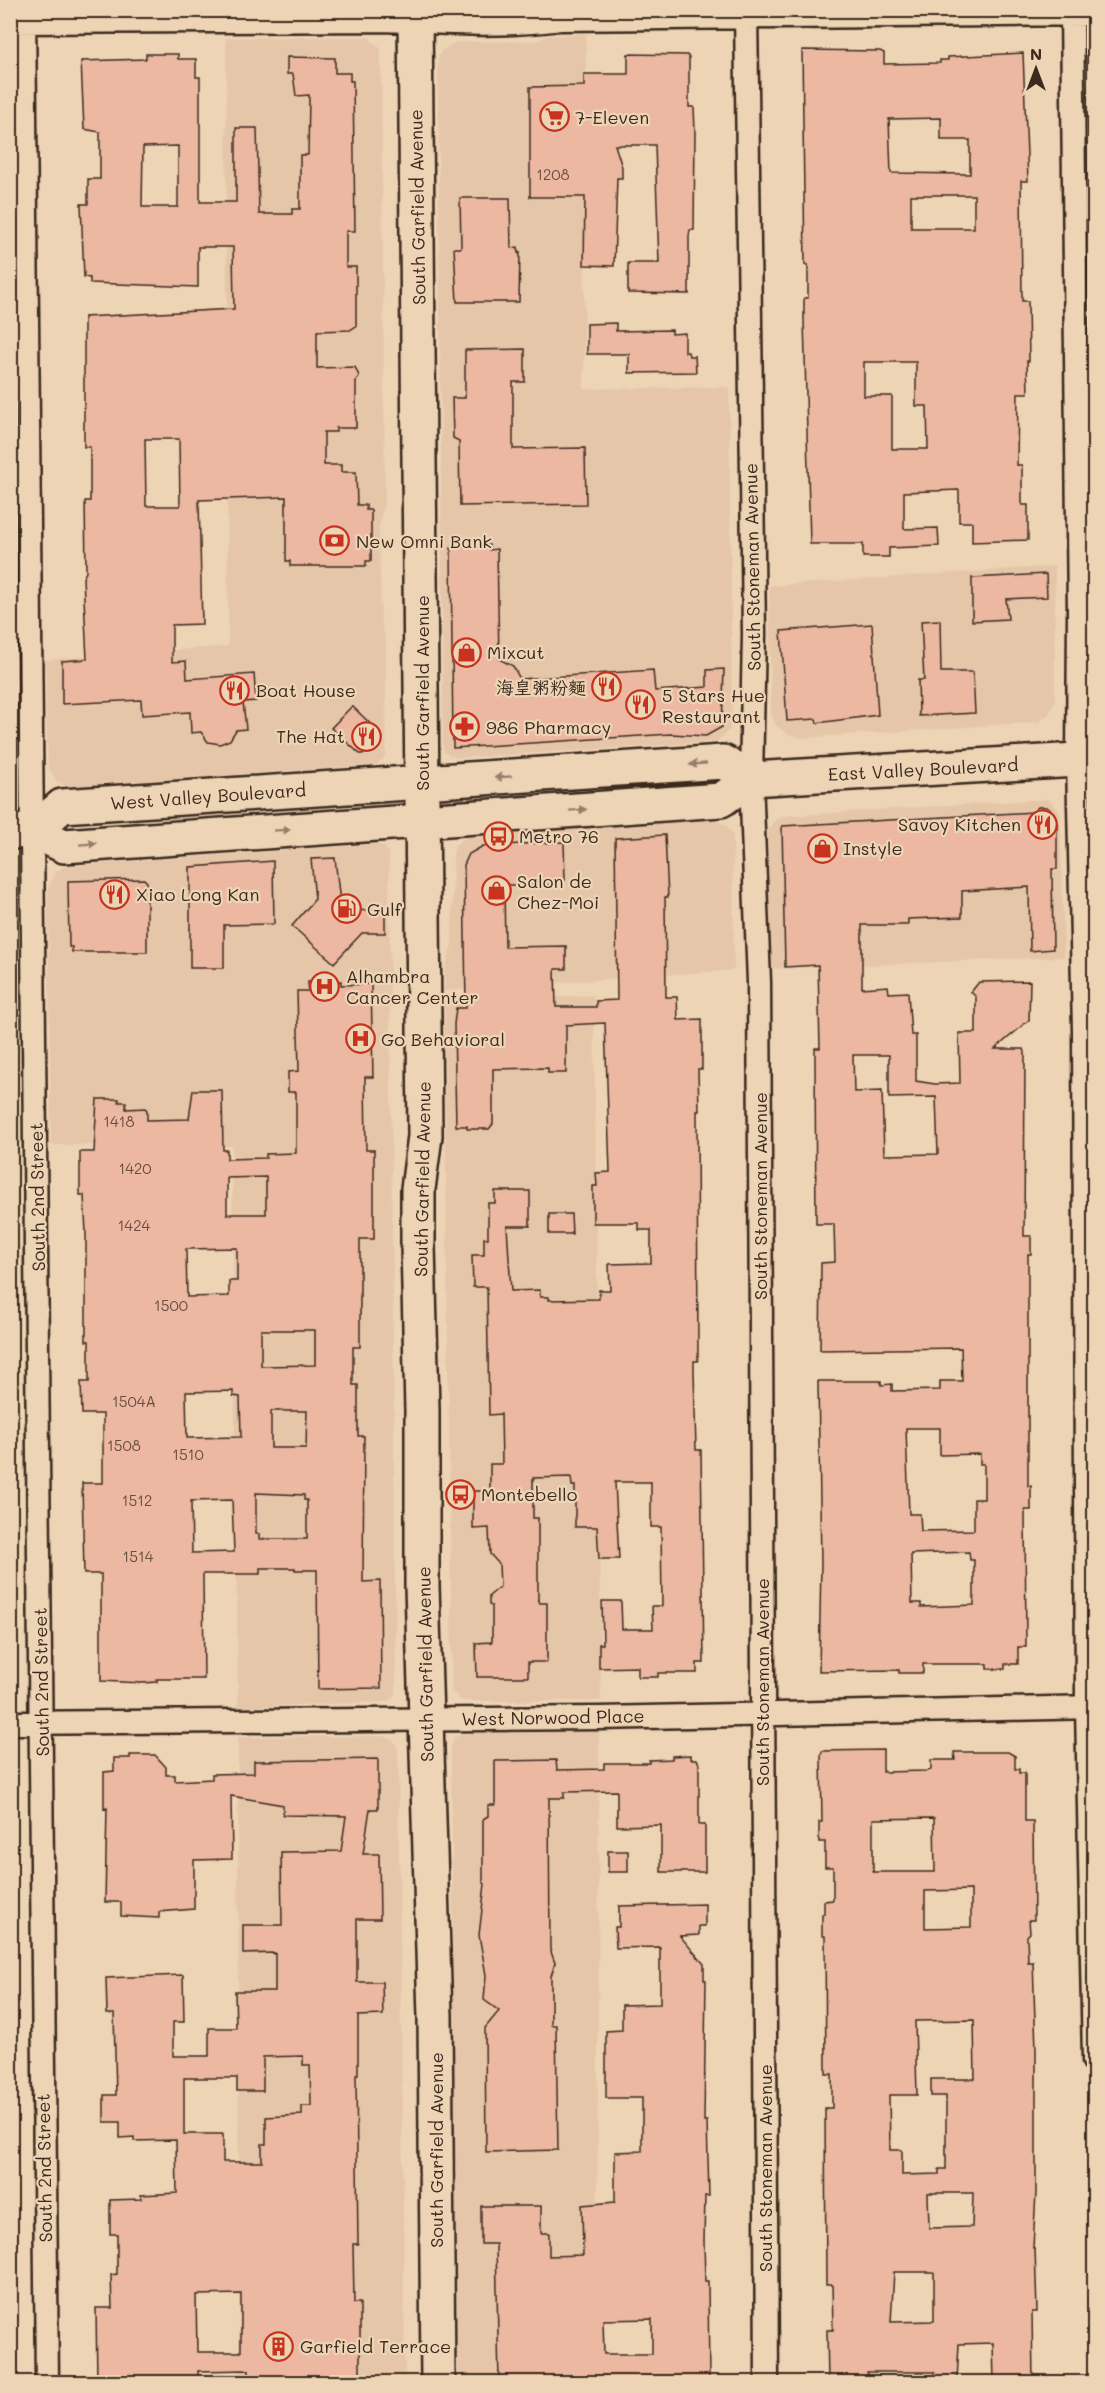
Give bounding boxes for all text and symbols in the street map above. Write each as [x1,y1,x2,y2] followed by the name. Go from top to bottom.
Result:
[1006,39,1066,99] north arrow
[1030,43,1042,64] text: N
[538,101,570,133] supermarket icon: 7-Eleven
[575,105,649,129] place label: 7-Eleven
[403,109,431,305] street label: South Garfield Avenue
[536,164,570,184] house number: 1208
[738,463,766,671] street label: South Stoneman Avenue
[319,525,351,557] bank icon: New Omni Bank
[356,529,492,553] place label: New Omni Bank
[410,595,434,791] street label: South Garfield Avenue
[450,636,482,668] shop icon: Mixcut
[487,640,544,664] place label: Mixcut
[591,671,623,703] restaurant icon: 海皇粥粉麵
[219,674,251,706] restaurant icon: Boat House
[496,675,586,699] place label: 海皇粥粉麵
[256,678,356,702] place label: Boat House
[662,683,765,728] place label: 5 Stars Hue Restaurant
[625,689,657,721] restaurant icon: 5 Stars Hue Restaurant
[449,711,481,743] pharmacy icon: 986 Pharmacy
[486,715,611,739] place label: 986 Pharmacy
[350,720,382,752] restaurant icon: The Hat
[276,724,345,748] place label: The Hat
[827,752,1019,786] street label: East Valley Boulevard
[688,759,707,768] one-way arrow
[493,772,512,782] one-way arrow
[109,777,307,815] street label: West Valley Boulevard
[569,805,588,814] one-way arrow
[1026,808,1058,840] restaurant icon: Savoy Kitchen
[898,812,1021,836] place label: Savoy Kitchen
[482,820,514,852] bus stop icon: Metro 76
[519,824,599,848] place label: Metro 76
[273,825,292,835] one-way arrow
[806,832,838,864] shop icon: Instyle
[843,836,903,860] place label: Instyle
[79,839,98,849] one-way arrow
[517,869,599,914] place label: Salon de Chez-Moi
[480,875,512,907] shop icon: Salon de Chez-Moi
[99,878,131,910] restaurant icon: Xiao Long Kan
[136,882,260,906] place label: Xiao Long Kan
[330,893,362,925] fuel station icon: Gulf
[367,897,403,921] place label: Gulf
[346,964,479,1009] place label: Alhambra Cancer Center
[309,970,341,1002] hospital icon: Alhambra Cancer Center
[344,1023,376,1055] hospital icon: Go Behavioral
[381,1027,505,1051] place label: Go Behavioral
[408,1081,436,1277] street label: South Garfield Avenue
[748,1092,772,1300] street label: South Stoneman Avenue
[103,1111,135,1131] house number: 1418
[24,1122,50,1272] street label: South 2nd Street
[118,1158,152,1178] house number: 1420
[118,1215,151,1235] house number: 1424
[154,1295,188,1315] house number: 1500
[112,1391,156,1411] house number: 1504A
[107,1435,141,1455] house number: 1508
[172,1444,204,1464] house number: 1510
[444,1478,476,1510] bus stop icon: Montebello
[481,1482,578,1506] place label: Montebello
[122,1490,152,1510] house number: 1512
[123,1546,154,1566] house number: 1514
[411,1566,439,1762] street label: South Garfield Avenue
[750,1578,774,1786] street label: South Stoneman Avenue
[28,1607,54,1757] street label: South 2nd Street
[461,1703,645,1731] street label: West Norwood Place
[424,2052,448,2248] street label: South Garfield Avenue
[753,2064,777,2272] street label: South Stoneman Avenue
[31,2093,57,2243] street label: South 2nd Street
[263,2330,295,2362] building icon: Garfield Terrace
[300,2334,451,2358] place label: Garfield Terrace

